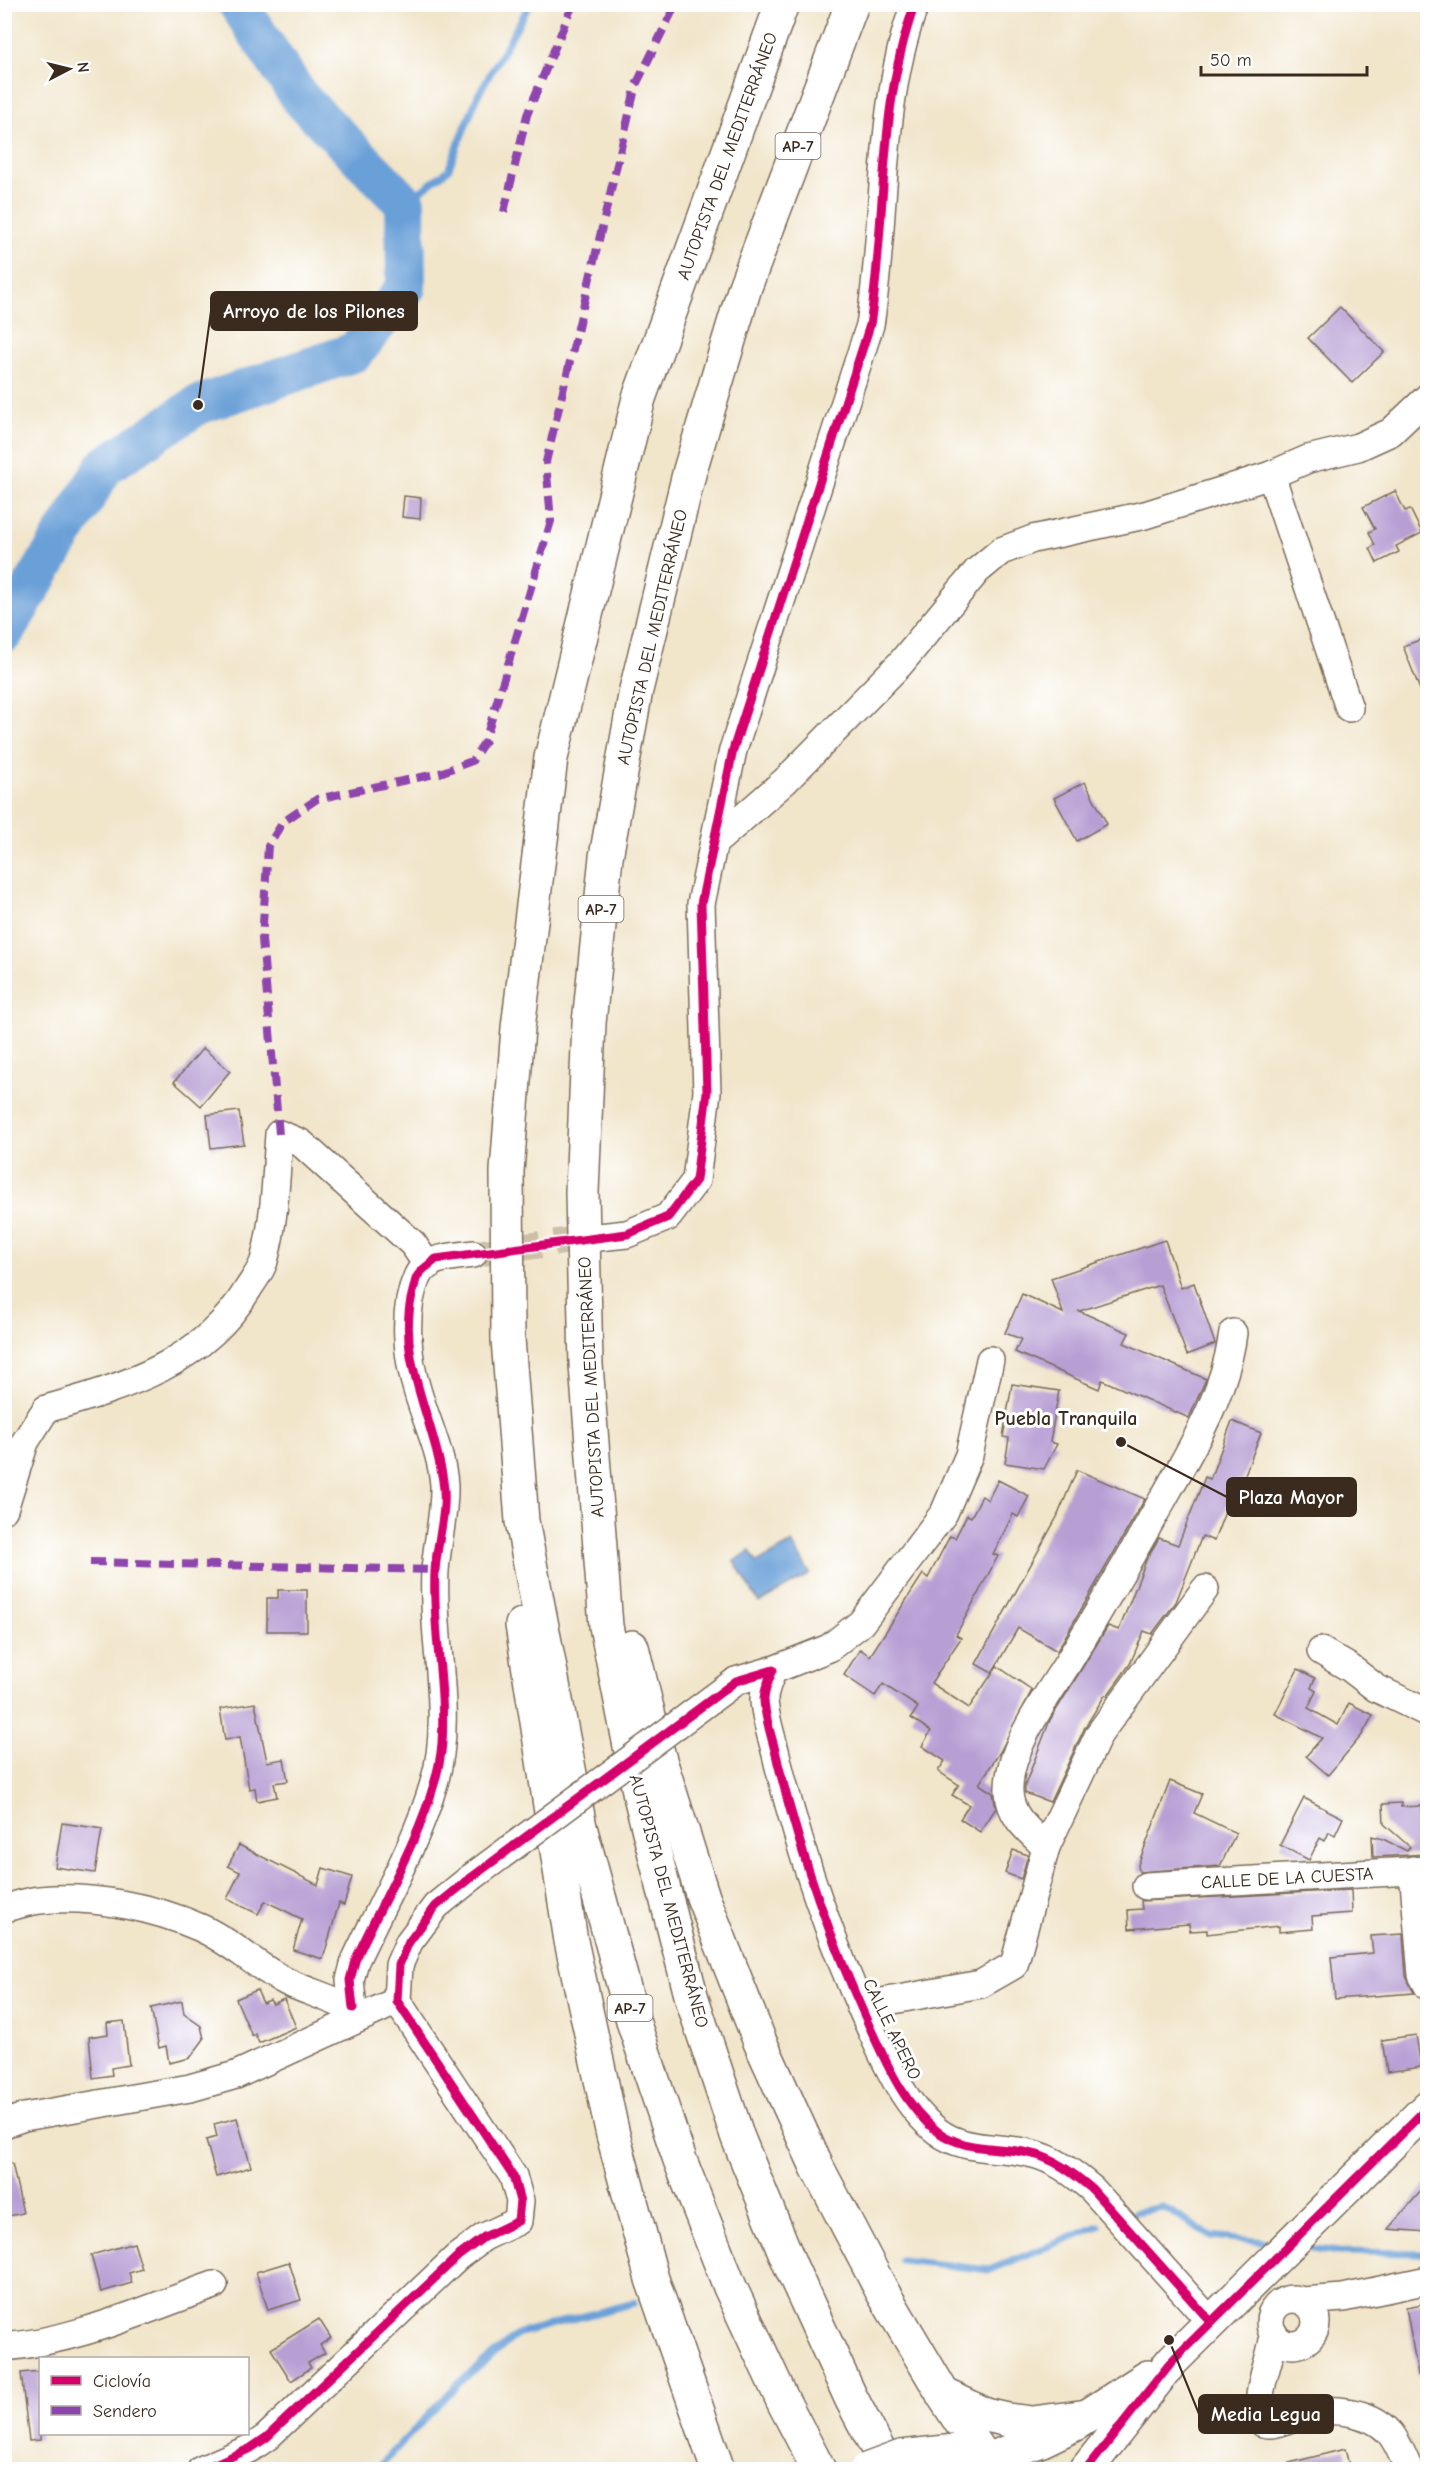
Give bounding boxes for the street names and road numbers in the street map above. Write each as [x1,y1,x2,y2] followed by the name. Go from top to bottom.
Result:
[672,29,782,283] street label: AUTOPISTA DEL MEDITERRÁNEO
[776,133,820,159] road number: AP-7
[612,507,692,767] street label: AUTOPISTA DEL MEDITERRÁNEO
[578,896,624,922] road number: AP-7
[573,1256,609,1518] street label: AUTOPISTA DEL MEDITERRÁNEO
[625,1772,713,2030] street label: AUTOPISTA DEL MEDITERRÁNEO
[1200,1863,1374,1894] street label: CALLE DE LA CUESTA
[858,1975,925,2083] street label: CALLE APERO
[608,1995,652,2021] road number: AP-7

